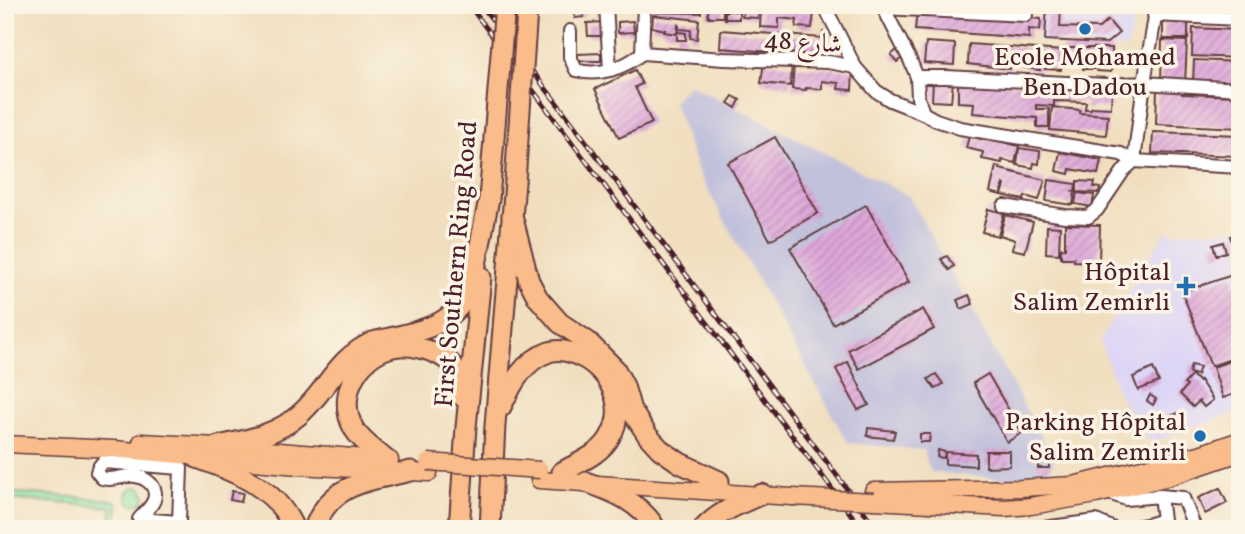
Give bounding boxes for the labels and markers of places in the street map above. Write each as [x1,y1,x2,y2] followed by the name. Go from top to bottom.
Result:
[1077,21,1093,37] marker: Ecole Mohamed Ben Dadou
[994,40,1176,106] place label: Ecole Mohamed Ben Dadou
[1013,255,1170,321] place label: Hôpital Salim Zemirli
[1176,276,1196,296] marker: Hôpital Salim Zemirli
[1005,405,1186,471] place label: Parking Hôpital Salim Zemirli
[1192,428,1208,444] marker: Parking Hôpital Salim Zemirli

